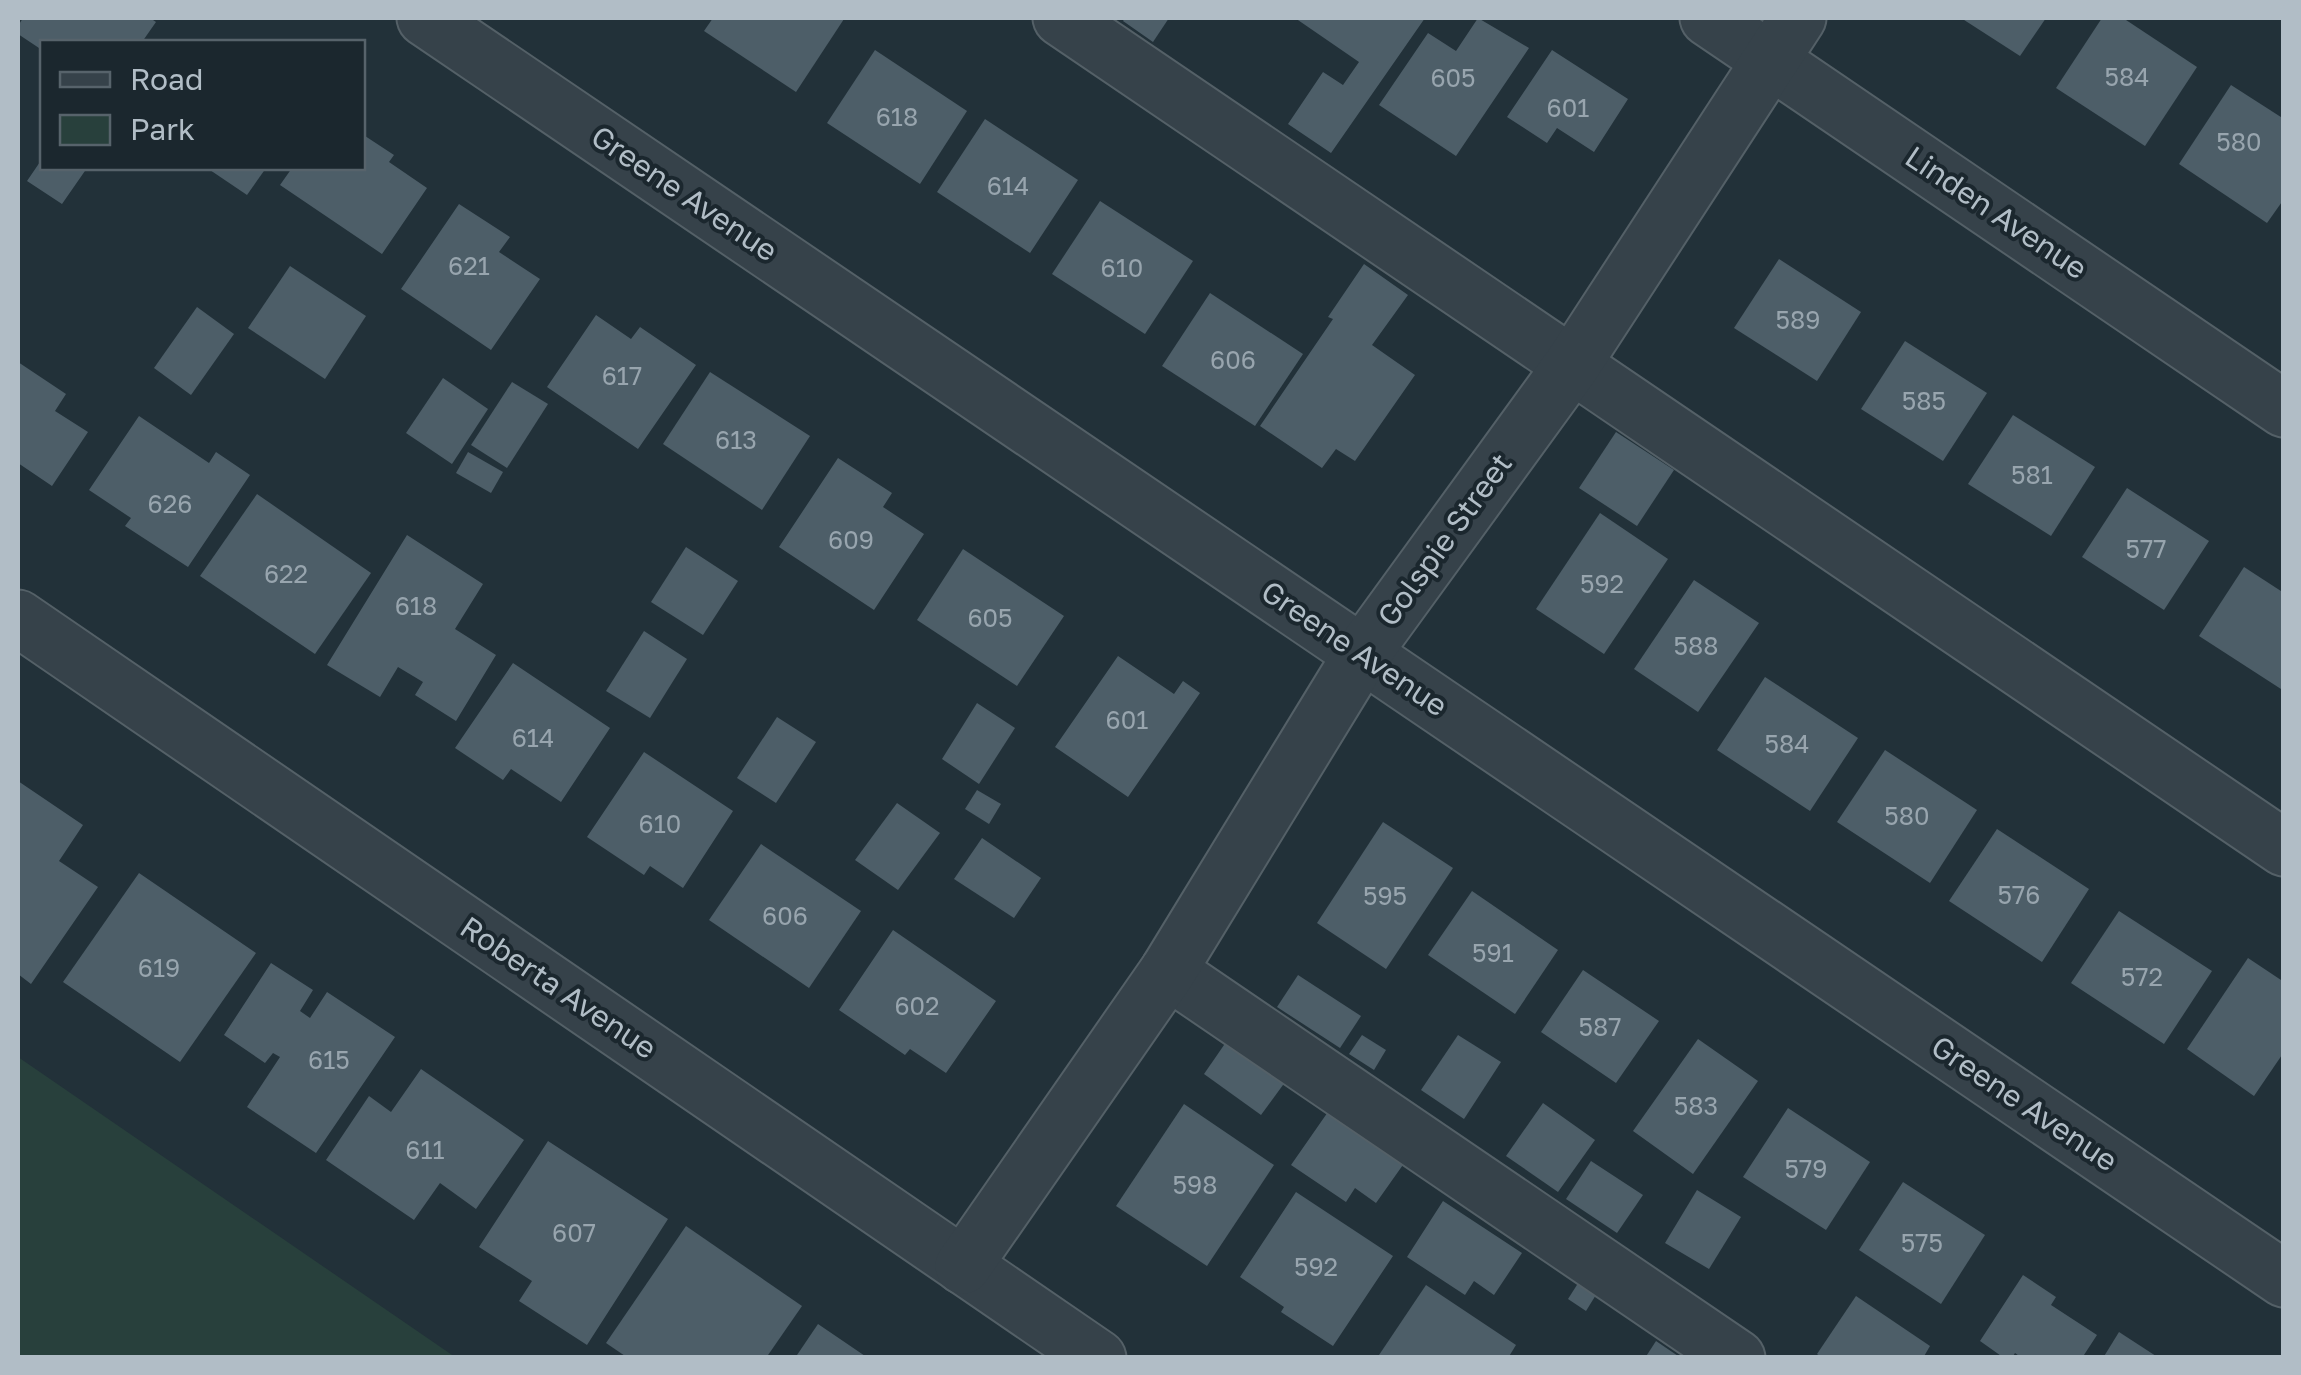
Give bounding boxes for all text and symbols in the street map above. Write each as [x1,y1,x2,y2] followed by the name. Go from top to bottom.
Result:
[40,40,365,170] legend
[130,61,204,97] text: Road
[2104,61,2150,92] house number: 584
[1430,62,1476,93] house number: 605
[1547,92,1589,123] house number: 601
[876,101,918,132] house number: 618
[130,111,195,147] text: Park
[585,118,784,269] street label: Greene Avenue
[2216,126,2262,157] house number: 580
[1899,138,2094,286] street label: Linden Avenue
[987,170,1029,201] house number: 614
[448,250,490,281] house number: 621
[1101,252,1143,283] house number: 610
[1776,304,1820,335] house number: 589
[1210,344,1256,375] house number: 606
[602,360,642,391] house number: 617
[1902,385,1946,416] house number: 585
[715,424,757,455] house number: 613
[1369,446,1519,633] street label: Golspie Street
[2011,459,2053,490] house number: 581
[148,488,192,519] house number: 626
[828,524,874,555] house number: 609
[2125,533,2167,564] house number: 577
[264,558,308,589] house number: 622
[1580,568,1624,599] house number: 592
[1255,573,1454,724] street label: Greene Avenue
[395,590,437,621] house number: 618
[967,602,1013,633] house number: 605
[1673,630,1719,661] house number: 588
[1106,704,1148,735] house number: 601
[512,722,554,753] house number: 614
[1764,728,1810,759] house number: 584
[1884,800,1930,831] house number: 580
[639,808,681,839] house number: 610
[1998,879,2040,910] house number: 576
[1363,880,1407,911] house number: 595
[762,900,808,931] house number: 606
[454,908,663,1066] street label: Roberta Avenue
[1472,937,1514,968] house number: 591
[138,952,180,983] house number: 619
[2121,961,2163,992] house number: 572
[894,990,940,1021] house number: 602
[1578,1011,1622,1042] house number: 587
[1925,1028,2124,1179] street label: Greene Avenue
[308,1044,350,1075] house number: 615
[1674,1090,1718,1121] house number: 583
[405,1134,445,1165] house number: 611
[1785,1153,1827,1184] house number: 579
[1173,1169,1217,1200] house number: 598
[552,1217,596,1248] house number: 607
[1901,1227,1943,1258] house number: 575
[1294,1251,1338,1282] house number: 592

